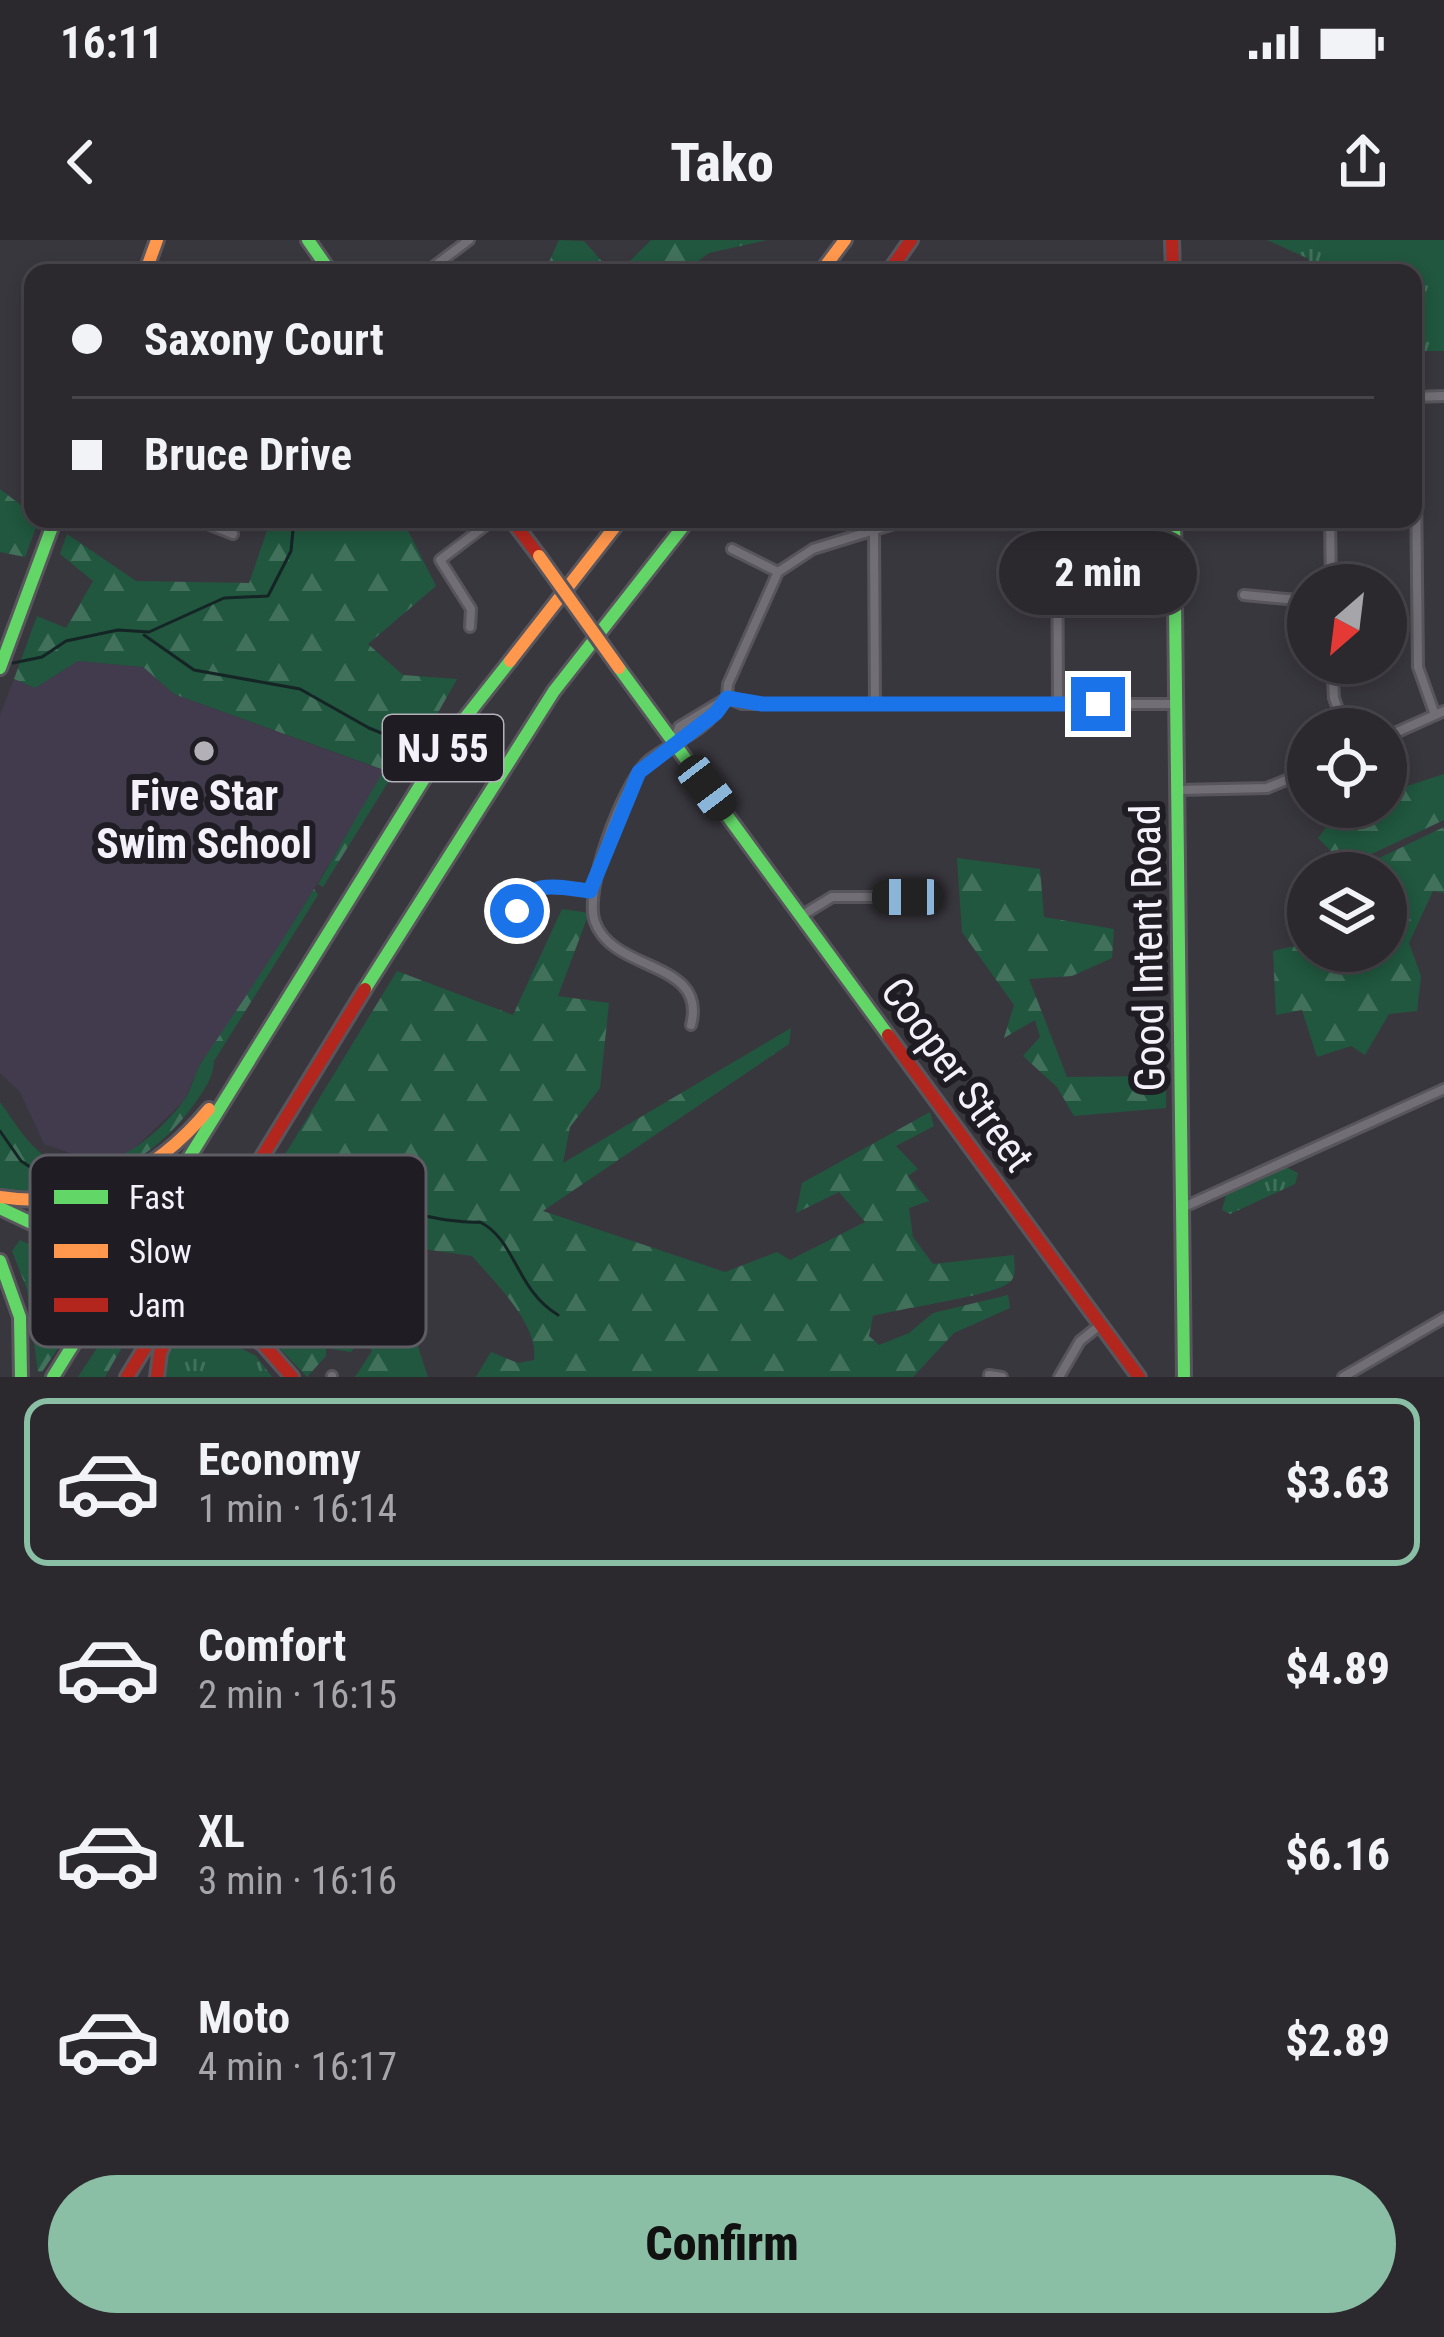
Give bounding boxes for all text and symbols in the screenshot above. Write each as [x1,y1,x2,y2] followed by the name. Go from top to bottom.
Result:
[60,16,163,69] text: 16:11
[48,129,114,195] icon: back
[1330,129,1396,195] icon: share
[670,131,774,194] text: Tako
[144,313,384,366] text: Saxony Court
[144,428,352,481] text: Bruce Drive
[999,530,1197,614] callout: 2 min
[1055,550,1141,596] text: 2 min
[1287,564,1407,684] north arrow
[1287,564,1407,972] map controls
[1071,677,1125,731] route end
[1287,708,1407,828] button: locate
[383,715,503,781] road number: NJ 55
[191,738,217,764] marker: Five Star Swim School
[671,748,743,828] car
[96,771,312,868] place label: Five Star Swim School
[1120,804,1175,1092] street label: Good Intent Road
[1287,852,1407,972] button: layers
[872,879,944,915] car
[490,884,544,938] route start
[871,968,1044,1181] street label: Cooper Street
[30,1155,426,1347] legend
[129,1178,185,1217] text: Fast
[129,1232,192,1271] text: Slow
[129,1286,186,1325] text: Jam
[54,1428,162,1536] icon: car
[198,1433,361,1486] text: Economy
[1285,1456,1390,1509] text: $3.63
[198,1486,397,1532] text: 1 min · 16:14
[54,1614,162,1722] icon: car
[198,1619,346,1672] text: Comfort
[1285,1642,1390,1695] text: $4.89
[198,1672,397,1718] text: 2 min · 16:15
[54,1800,162,1908] icon: car
[198,1805,245,1858] text: XL
[1285,1828,1390,1881] text: $6.16
[198,1858,397,1904] text: 3 min · 16:16
[54,1986,162,2094] icon: car
[198,1991,290,2044] text: Moto
[1285,2014,1390,2067] text: $2.89
[198,2044,397,2090] text: 4 min · 16:17
[48,2175,1396,2313] button: Confirm

